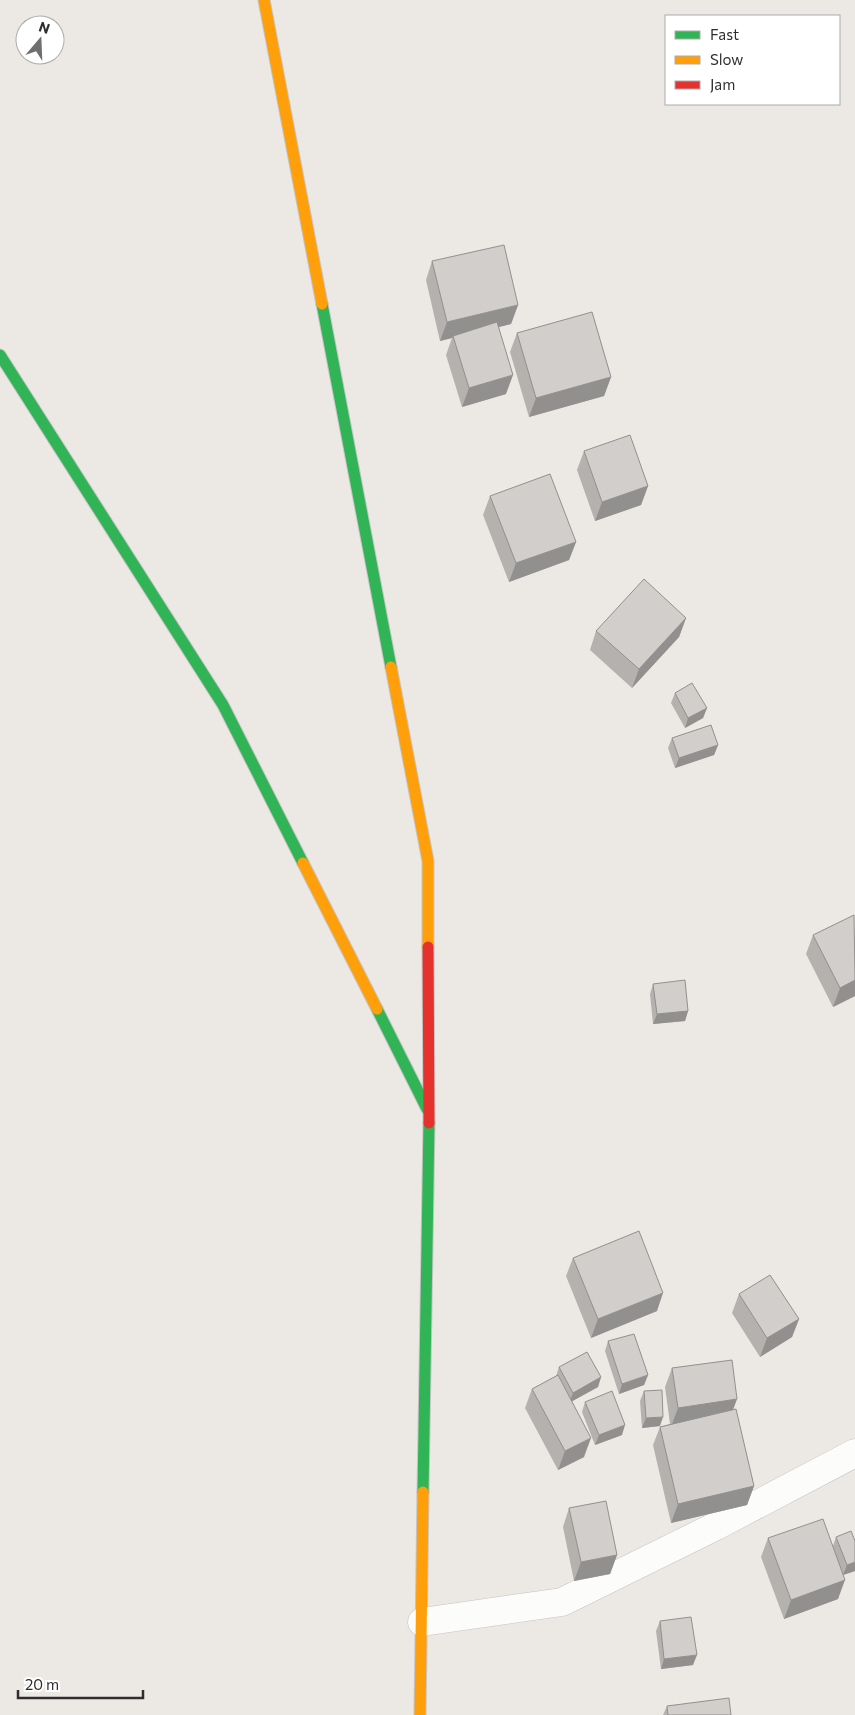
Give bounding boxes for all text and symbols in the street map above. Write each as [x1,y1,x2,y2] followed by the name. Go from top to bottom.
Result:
[15,15,65,65] north arrow
[665,15,840,105] legend
[37,17,52,37] text: N
[710,25,739,43] text: Fast
[710,50,743,68] text: Slow
[710,75,735,93] text: Jam
[18,1668,142,1700] scale bar
[25,1675,59,1693] text: 20 m

